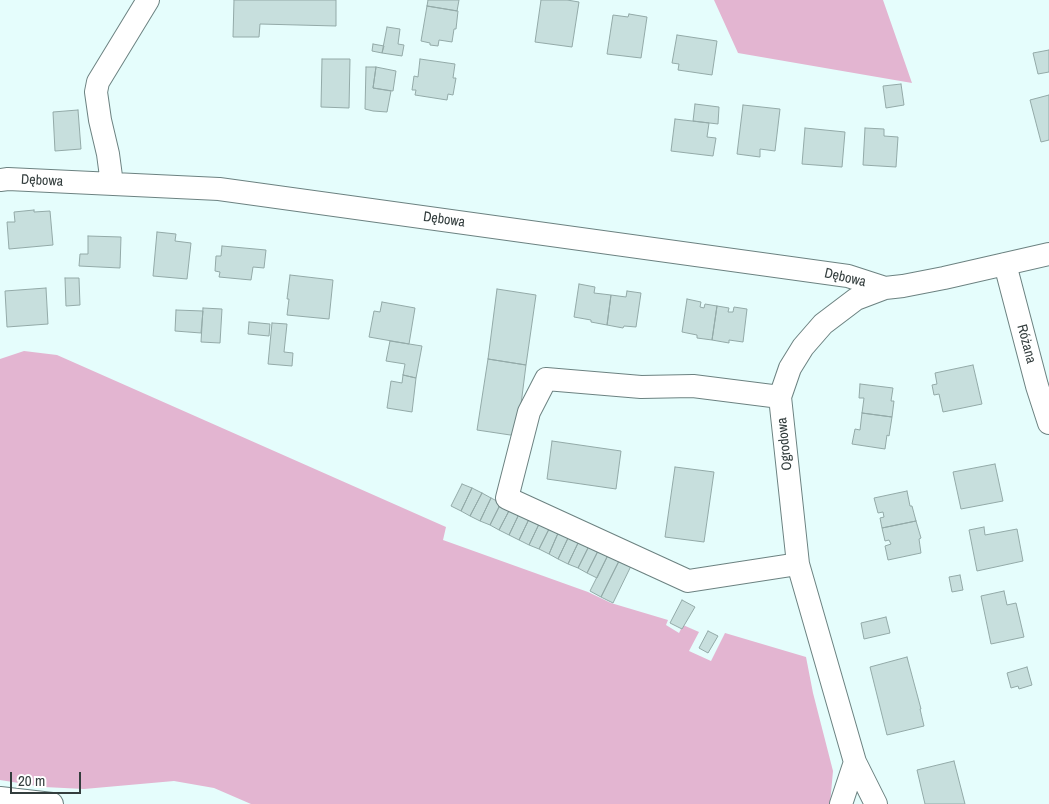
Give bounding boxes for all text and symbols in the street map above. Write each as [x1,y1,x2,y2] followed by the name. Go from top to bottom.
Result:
[21,172,63,190] street label: Dębowa
[422,209,466,231] street label: Dębowa
[823,265,867,291] street label: Dębowa
[1013,323,1039,365] street label: Różana
[774,417,796,471] street label: Ogrodowa
[12,762,84,794] scale bar
[18,770,45,791] text: 20 m

